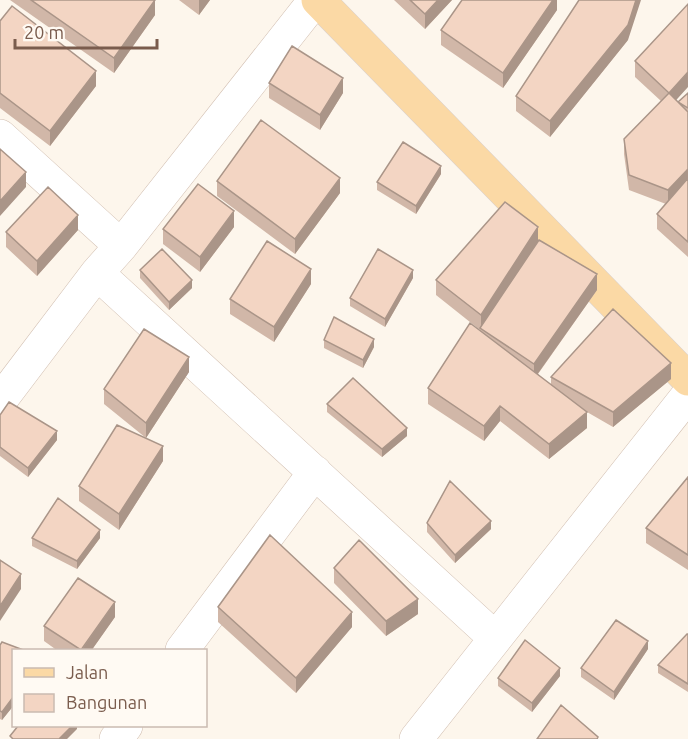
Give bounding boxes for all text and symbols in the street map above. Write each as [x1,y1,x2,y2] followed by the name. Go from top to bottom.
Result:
[15,12,158,50] scale bar
[24,22,64,42] text: 20 m
[12,649,207,727] legend
[66,662,108,682] text: Jalan
[66,692,147,712] text: Bangunan

